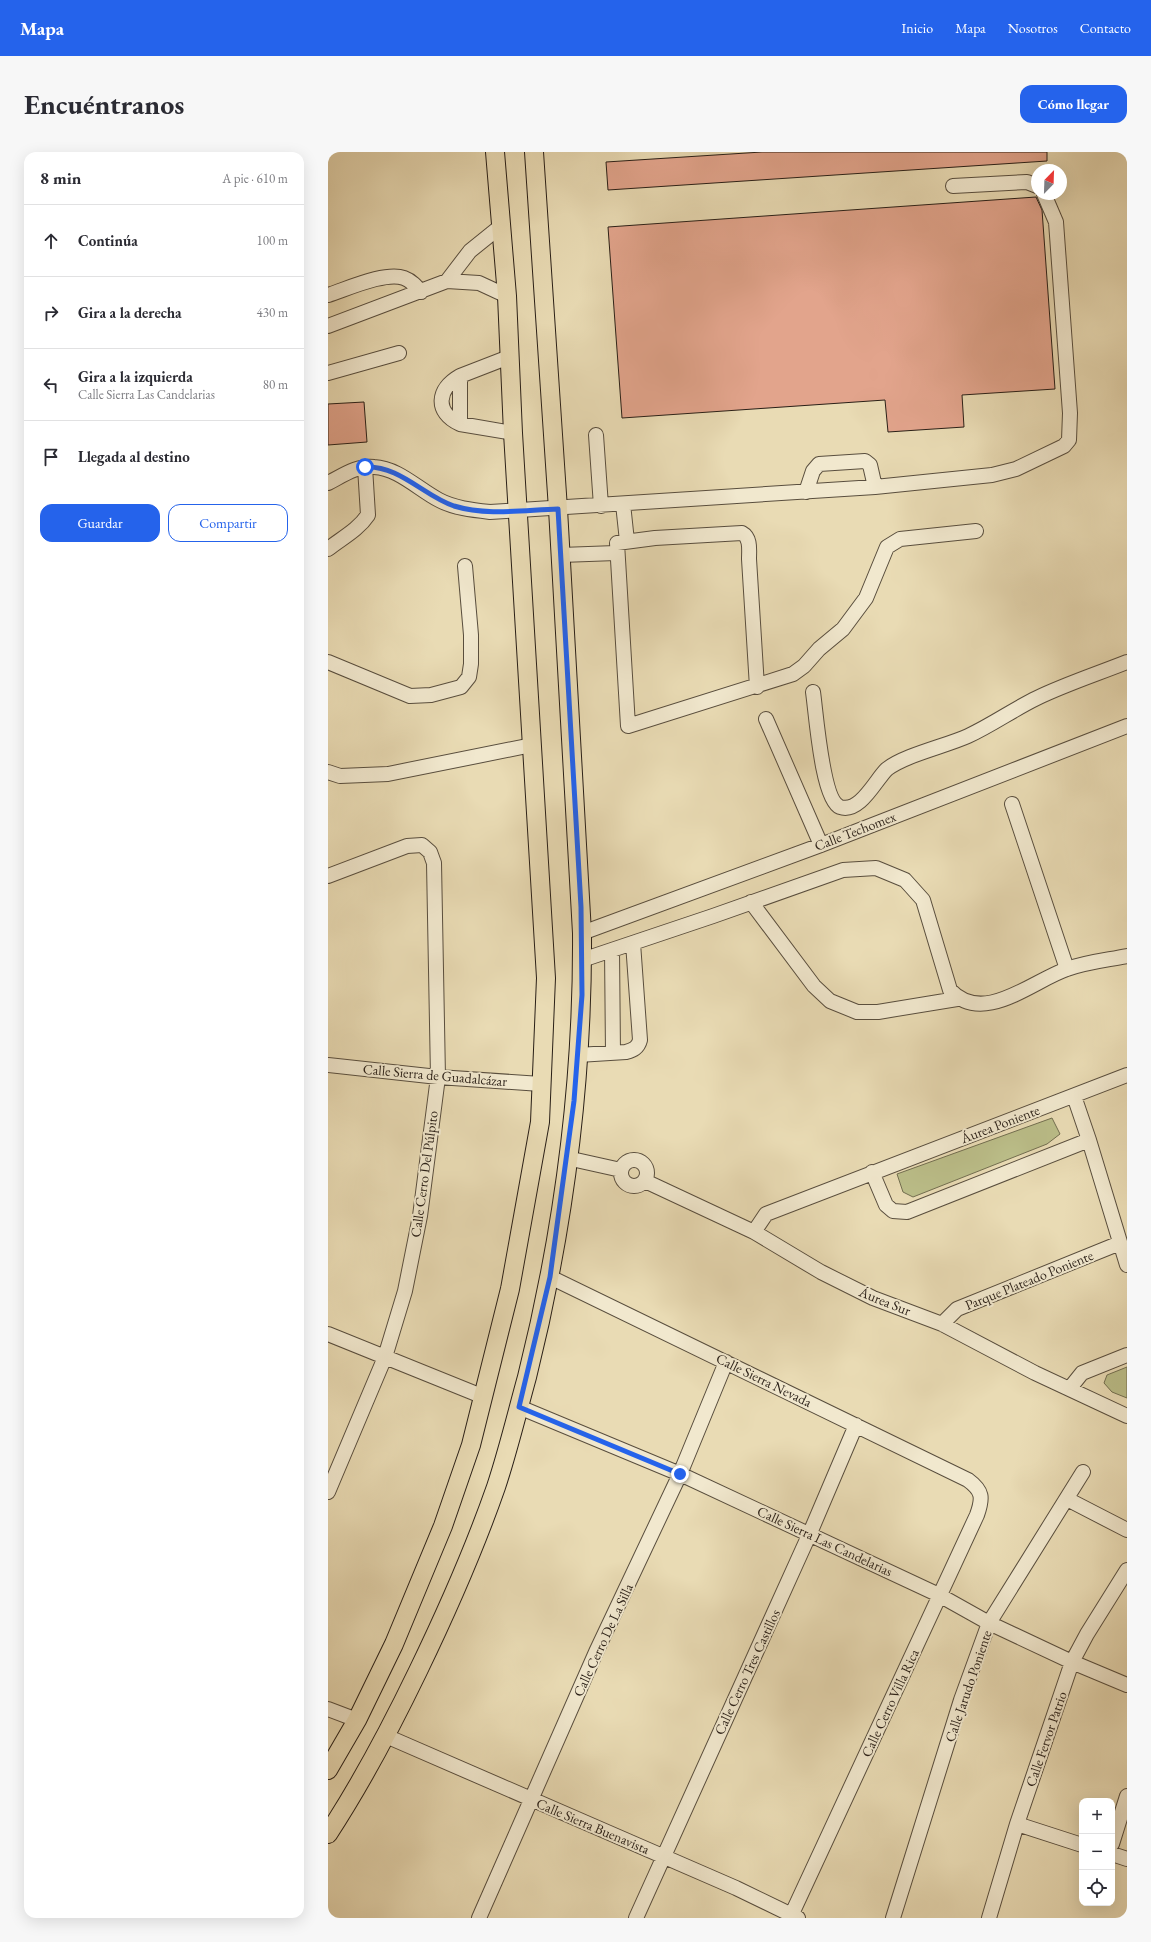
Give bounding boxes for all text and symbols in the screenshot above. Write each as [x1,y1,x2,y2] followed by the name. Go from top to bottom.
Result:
[20,16,64,41] text: Mapa
[902,19,933,37] text: Inicio
[955,19,986,37] text: Mapa
[1008,19,1058,37] text: Nosotros
[1080,19,1131,37] text: Contacto
[1020,85,1127,123] button: Cómo llegar
[24,86,184,122] text: Encuéntranos
[1031,164,1067,200] north arrow
[40,167,81,189] text: 8 min
[222,170,288,187] text: A pie · 610 m
[40,230,62,252] icon: ahead
[78,231,138,250] text: Continúa
[257,232,288,249] text: 100 m
[40,302,62,324] icon: right
[78,303,182,322] text: Gira a la derecha
[257,304,288,321] text: 430 m
[78,367,193,386] text: Gira a la izquierda
[40,374,62,396] icon: left
[263,376,288,393] text: 80 m
[78,386,215,403] text: Calle Sierra Las Candelarias
[40,446,62,468] icon: arrive
[78,447,190,466] text: Llegada al destino
[356,458,374,476] route start
[40,504,160,542] button: Guardar
[168,504,288,542] button: Compartir
[812,807,898,855] street label: Calle Techomex
[362,1060,508,1090] street label: Calle Sierra de Guadalcázar
[957,1101,1043,1148] street label: Áurea Poniente
[406,1109,442,1238] street label: Calle Cerro Del Púlpito
[962,1246,1096,1314] street label: Parque Plateado Poniente
[856,1282,914,1320] street label: Áurea Sur
[713,1349,815,1411] street label: Calle Sierra Nevada
[671,1465,689,1483] route end
[754,1502,896,1580] street label: Calle Sierra Las Candelarias
[569,1580,637,1699] street label: Calle Cerro De La Silla
[710,1606,784,1738] street label: Calle Cerro Tres Castillos
[940,1627,996,1744] street label: Calle Jarudo Poniente
[857,1646,923,1760] street label: Calle Cerro Villa Rica
[1021,1689,1071,1789] street label: Calle Fervor Patrio
[534,1794,653,1858] street label: Calle Sierra Buenavista
[1079,1798,1115,1906] map controls
[1079,1798,1115,1834] button: +
[1079,1834,1115,1870] button: −
[1079,1870,1115,1906] button: locate

